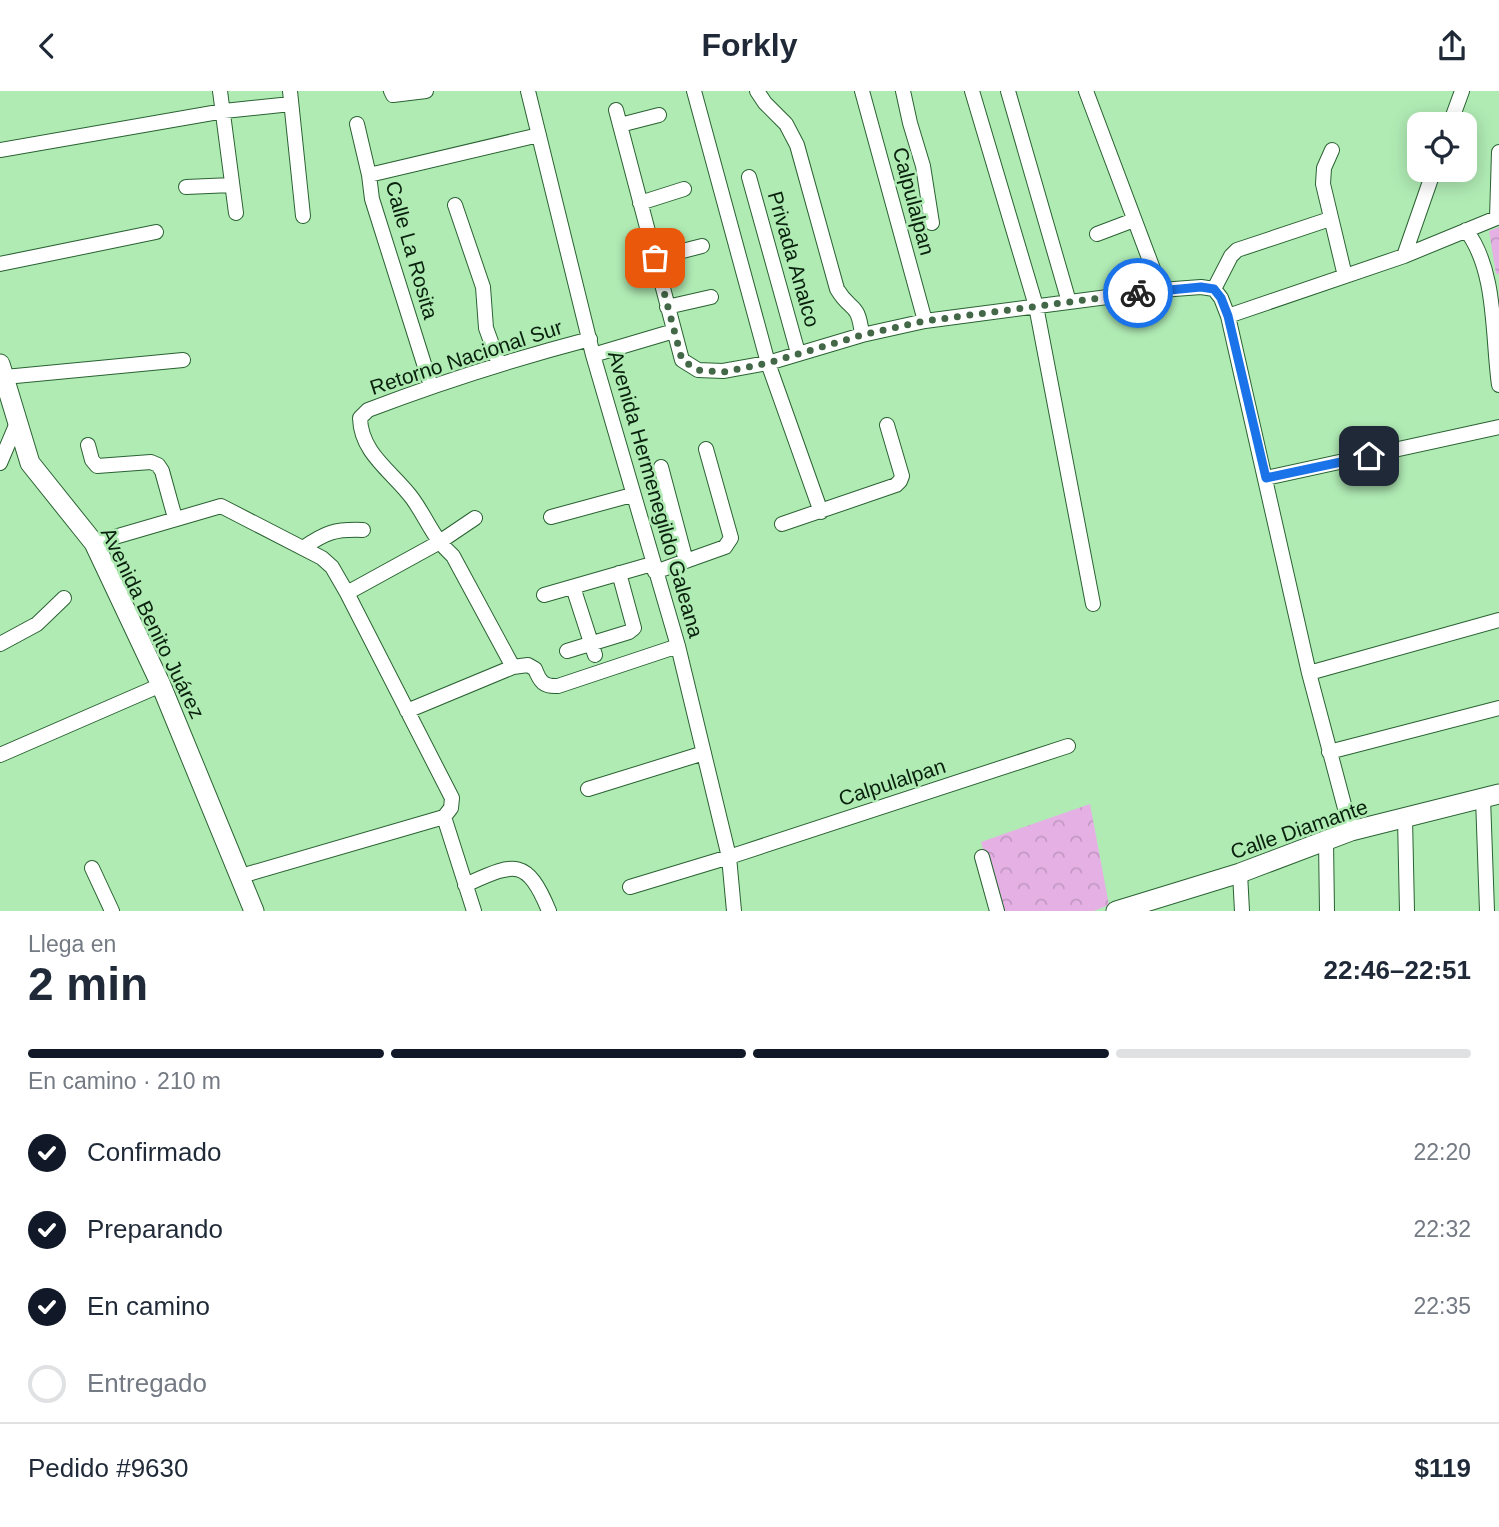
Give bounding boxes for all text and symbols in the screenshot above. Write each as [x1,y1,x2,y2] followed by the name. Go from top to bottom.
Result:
[28,27,66,65] icon: back
[701,27,798,63] text: Forkly
[1433,27,1471,65] icon: share
[1407,112,1477,182] map controls
[1407,112,1477,182] button: locate
[889,144,939,258] street label: Calpulalpan
[381,178,443,322] street label: Calle La Rosita
[764,188,824,330] street label: Privada Analco
[625,228,685,288] pin
[636,239,674,277] icon: bag
[1103,258,1173,328] courier
[1119,274,1157,312] icon: bike
[367,315,565,399] street label: Retorno Nacional Sur
[604,348,708,640] street label: Avenida Hermenegildo Galeana
[1339,426,1399,486] pin
[1350,437,1388,475] icon: home
[97,524,209,722] street label: Avenida Benito Juárez
[836,754,948,810] street label: Calpulalpan
[1227,795,1371,863] street label: Calle Diamante
[28,931,116,957] text: Llega en
[1324,955,1471,985] text: 22:46–22:51
[28,958,148,1010] text: 2 min
[28,1068,221,1094] text: En camino · 210 m
[28,1134,66,1172] icon: check
[87,1137,221,1167] text: Confirmado
[1413,1139,1471,1165] text: 22:20
[28,1211,66,1249] icon: check
[87,1214,223,1244] text: Preparando
[1413,1216,1471,1242] text: 22:32
[28,1288,66,1326] icon: check
[87,1291,210,1321] text: En camino
[1413,1293,1471,1319] text: 22:35
[87,1368,207,1398] text: Entregado
[28,1453,188,1483] text: Pedido #9630
[1415,1453,1471,1483] text: $119

